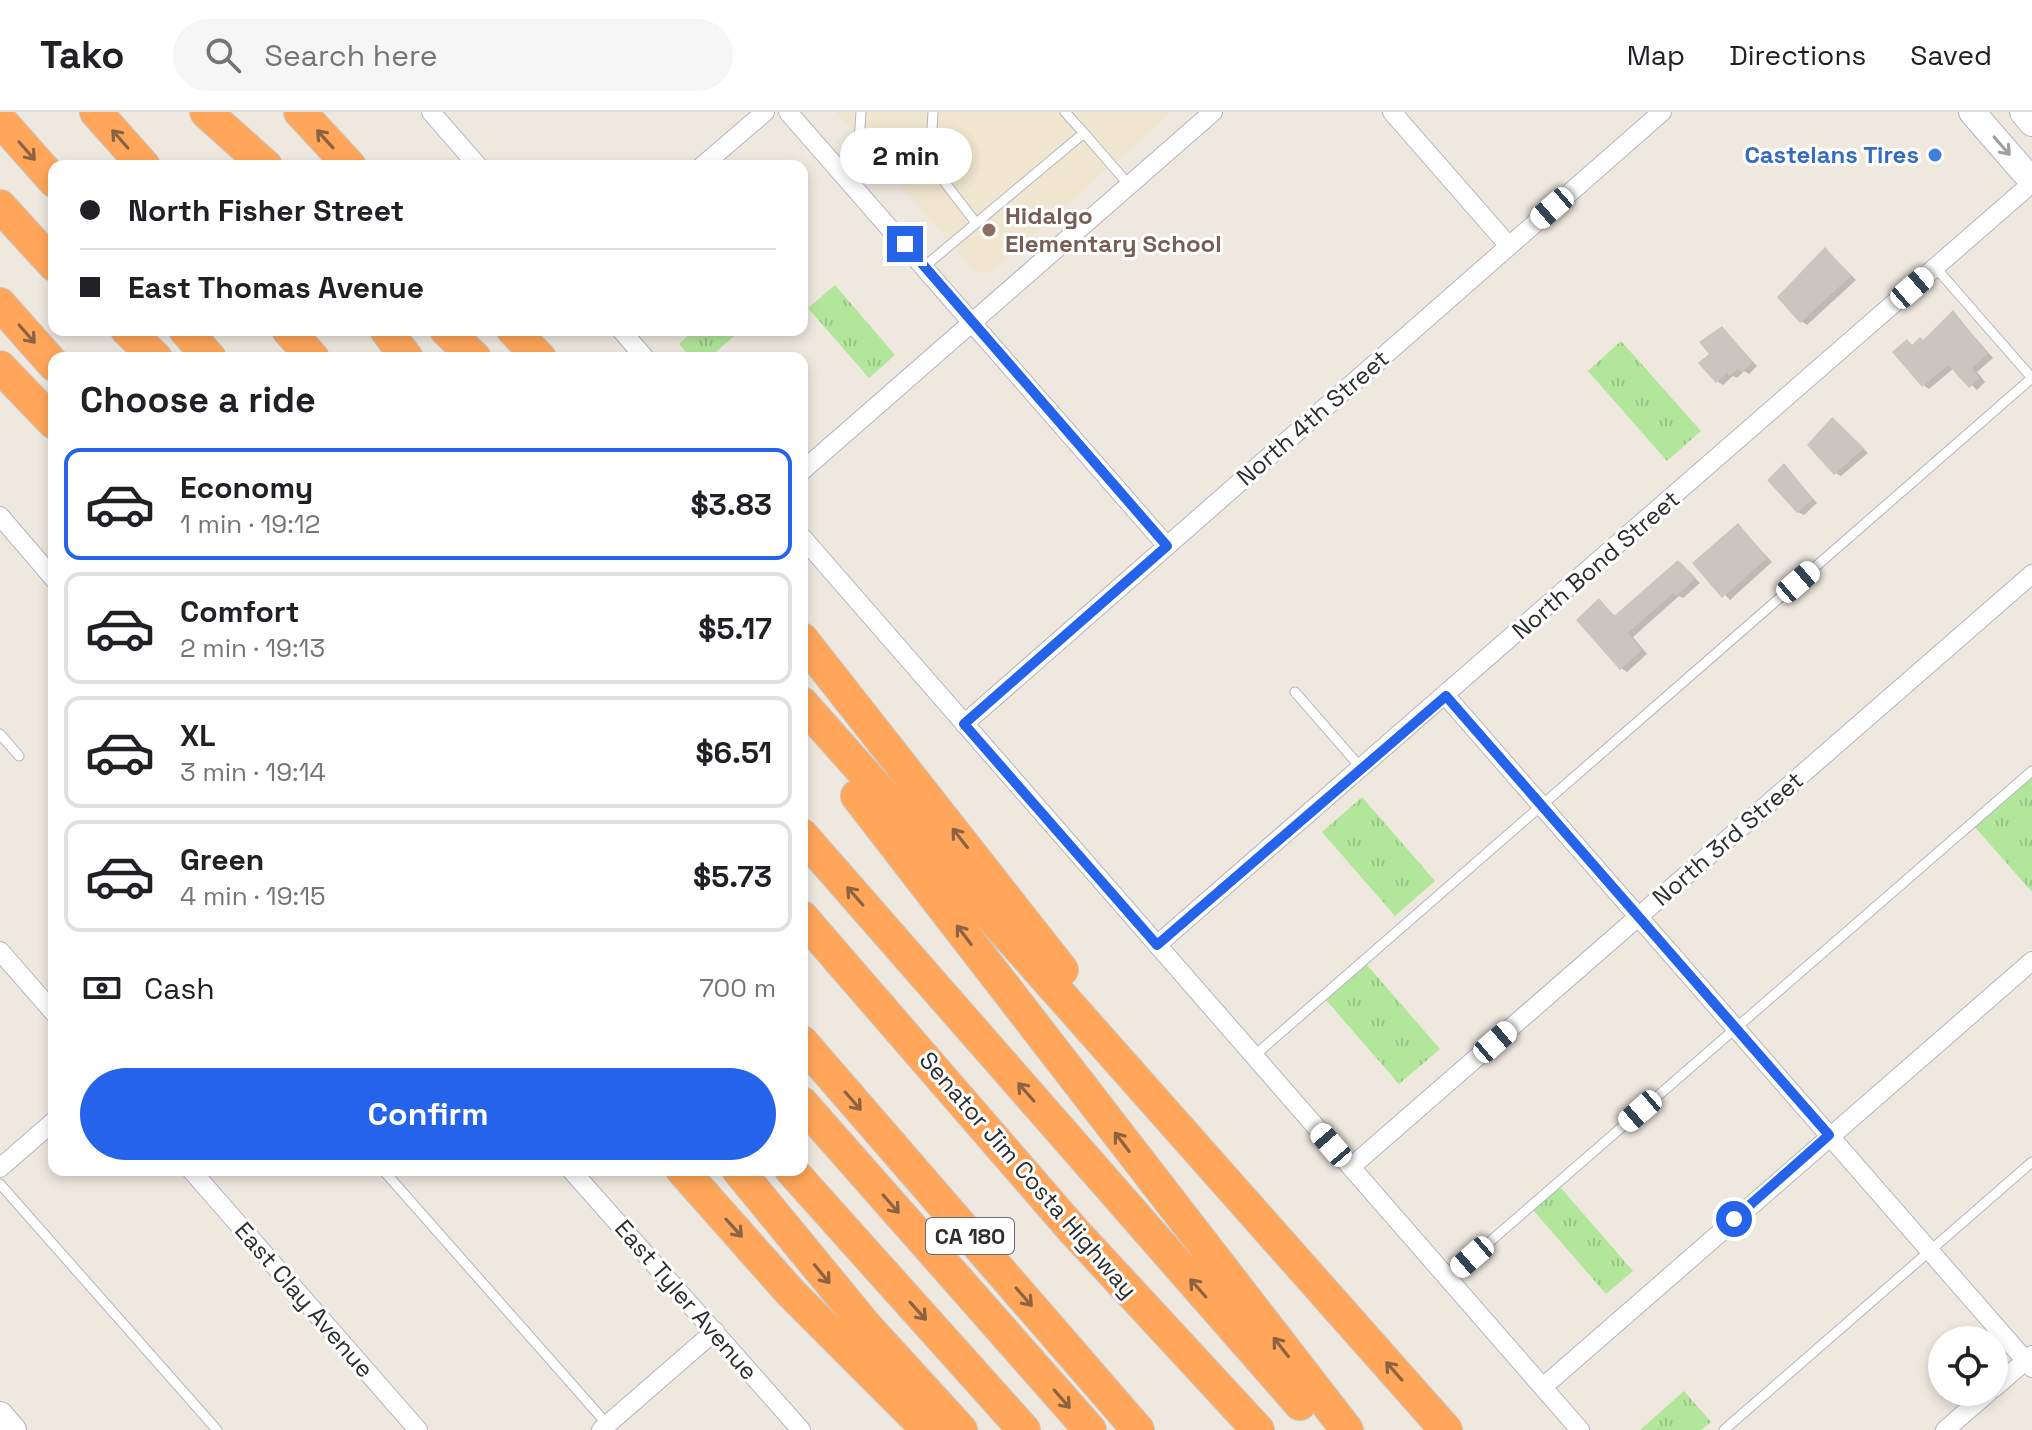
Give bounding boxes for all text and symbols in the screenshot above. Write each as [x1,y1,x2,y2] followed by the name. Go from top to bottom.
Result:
[173,19,733,91] search box
[40,31,125,79] text: Tako
[201,33,245,77] icon: search
[265,36,437,75] text: Search here
[1627,37,1685,73] text: Map
[1729,37,1866,73] text: Directions
[1910,37,1992,73] text: Saved
[839,128,971,184] callout: 2 min
[111,129,129,150] one-way arrow
[316,130,334,150] one-way arrow
[1993,136,2011,156] one-way arrow
[872,139,940,173] text: 2 min
[1744,139,1919,170] place label: Castelans Tires
[18,140,36,160] one-way arrow
[1926,146,1944,164] marker: Castelans Tires
[1526,183,1578,233] car
[128,191,404,230] text: North Fisher Street
[1005,200,1222,259] place label: Hidalgo Elementary School
[980,221,998,239] marker: Hidalgo Elementary School
[887,226,923,262] route end
[1886,263,1938,313] car
[128,268,424,307] text: East Thomas Avenue
[18,324,36,344] one-way arrow
[1230,343,1395,492] street label: North 4th Street
[80,377,316,423] text: Choose a ride
[84,468,156,540] icon: car
[180,468,313,507] text: Economy
[1505,483,1686,646] street label: North Bond Street
[690,485,772,524] text: $3.83
[180,507,320,541] text: 1 min · 19:12
[1772,557,1824,607] car
[84,592,156,664] icon: car
[180,592,299,631] text: Comfort
[698,609,772,648] text: $5.17
[180,631,325,665] text: 2 min · 19:13
[84,716,156,788] icon: car
[180,716,216,755] text: XL
[695,733,772,772] text: $6.51
[180,755,326,789] text: 3 min · 19:14
[1646,765,1809,913] street label: North 3rd Street
[951,828,968,849] one-way arrow
[84,840,156,912] icon: car
[180,840,264,879] text: Green
[693,857,772,896] text: $5.73
[180,879,326,913] text: 4 min · 19:15
[846,887,864,907] one-way arrow
[955,925,973,946] one-way arrow
[80,966,124,1010] icon: cash
[144,969,215,1008] text: Cash
[699,971,776,1005] text: 700 m
[1469,1017,1521,1067] car
[913,1045,1144,1304] street label: Senator Jim Costa Highway
[80,1068,776,1160] button: Confirm
[1018,1082,1036,1102] one-way arrow
[1614,1086,1666,1136] car
[844,1090,862,1111] one-way arrow
[1306,1119,1356,1171] car
[1113,1131,1130,1153] one-way arrow
[881,1194,899,1214] one-way arrow
[1716,1201,1752,1237] route start
[608,1213,765,1386] street label: East Tyler Avenue
[228,1215,381,1384] street label: East Clay Avenue
[725,1218,743,1238] one-way arrow
[926,1218,1014,1254] road number: CA 180
[1446,1232,1498,1282] car
[814,1263,831,1284] one-way arrow
[1189,1278,1207,1298] one-way arrow
[1015,1287,1033,1307] one-way arrow
[909,1301,927,1321] one-way arrow
[1928,1326,2008,1406] map controls
[1928,1326,2008,1406] button: locate
[1272,1337,1289,1358] one-way arrow
[1386,1362,1404,1382] one-way arrow
[1053,1389,1071,1409] one-way arrow

